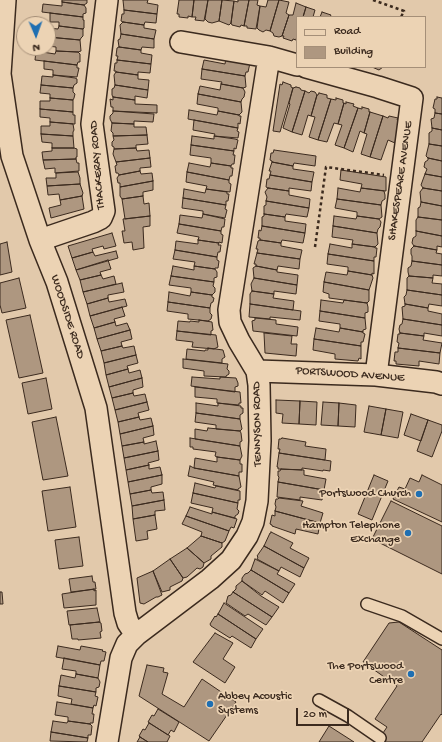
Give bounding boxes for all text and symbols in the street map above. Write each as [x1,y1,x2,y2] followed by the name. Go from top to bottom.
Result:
[16,16,56,56] north arrow
[296,16,426,68] legend
[334,25,360,39] text: Road
[33,41,40,53] text: N
[334,45,373,59] text: Building
[87,120,109,210] street label: THACKERAY ROAD
[385,120,417,242] street label: SHAKESPEARE AVENUE
[47,273,87,361] street label: WOODSIDE ROAD
[295,364,405,386] street label: PORTSWOOD AVENUE
[250,381,266,467] street label: TENNYSON ROAD
[320,487,411,501] place label: Portswood Church
[414,489,424,499] marker: Portswood Church
[302,519,400,547] place label: Hampton Telephone Exchange
[403,528,413,538] marker: Hampton Telephone Exchange
[328,660,403,688] place label: The Portswood Centre
[406,669,416,679] marker: The Portswood Centre
[218,690,292,718] place label: Abbey Acoustic Systems
[205,699,215,709] marker: Abbey Acoustic Systems
[298,700,351,726] scale bar
[303,708,327,722] text: 20 m

